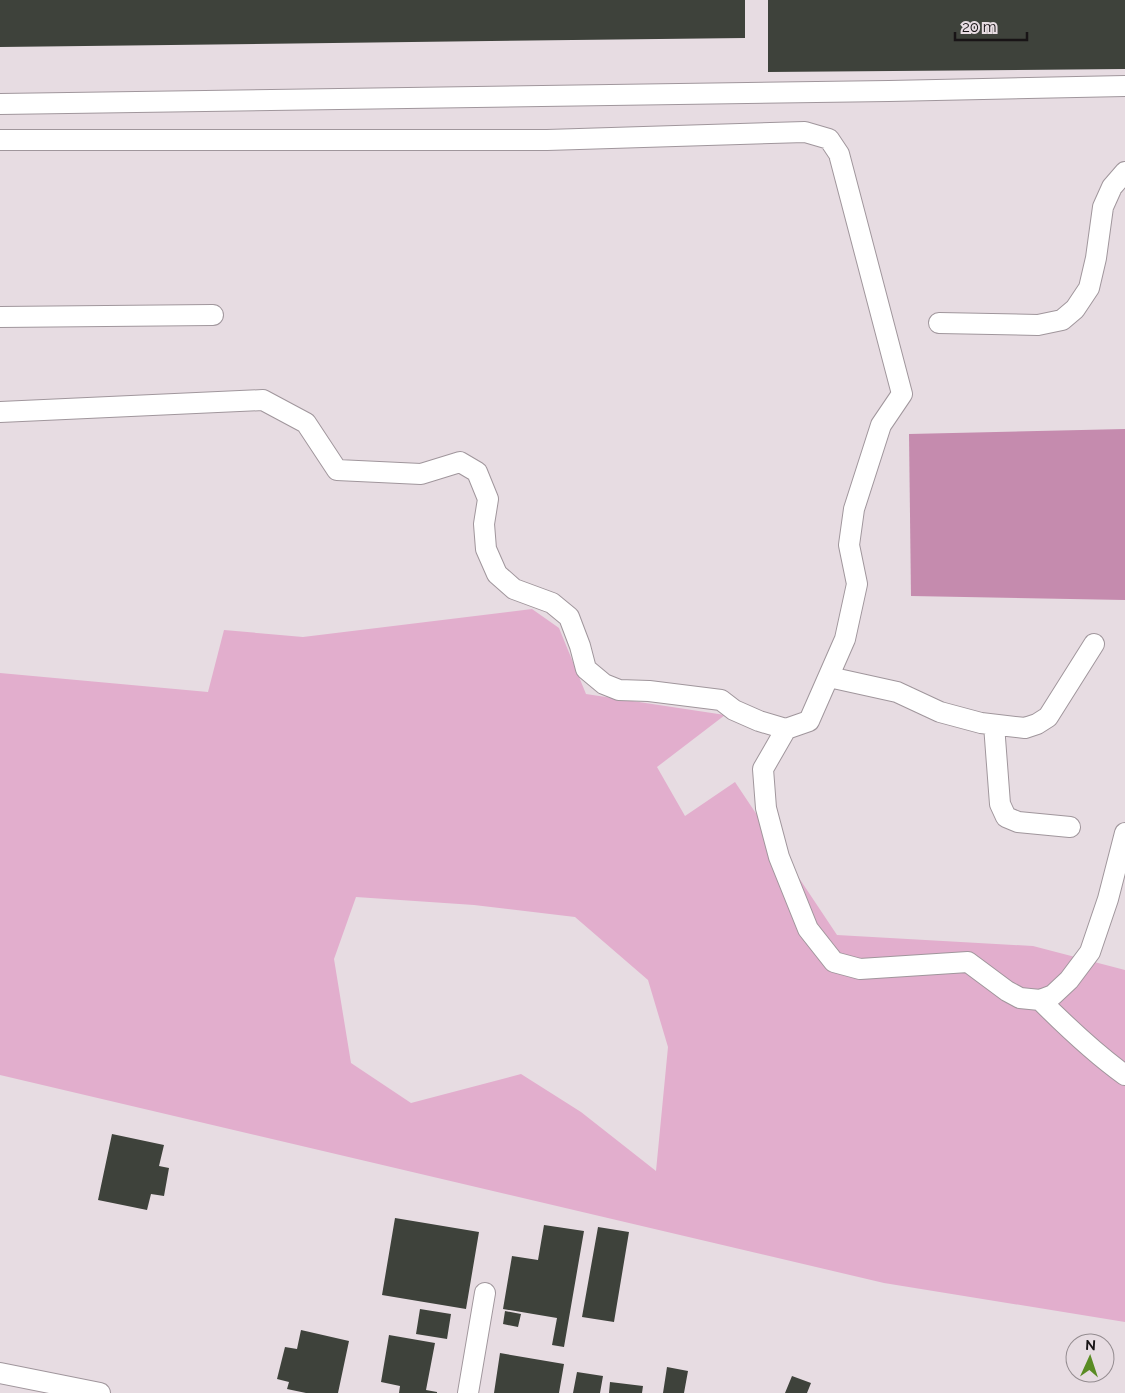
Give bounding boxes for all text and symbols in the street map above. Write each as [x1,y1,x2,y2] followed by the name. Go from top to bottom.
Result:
[955,10,1028,42] scale bar
[962,18,997,36] text: 20 m
[1065,1333,1115,1383] north arrow
[1085,1337,1096,1353] text: N

